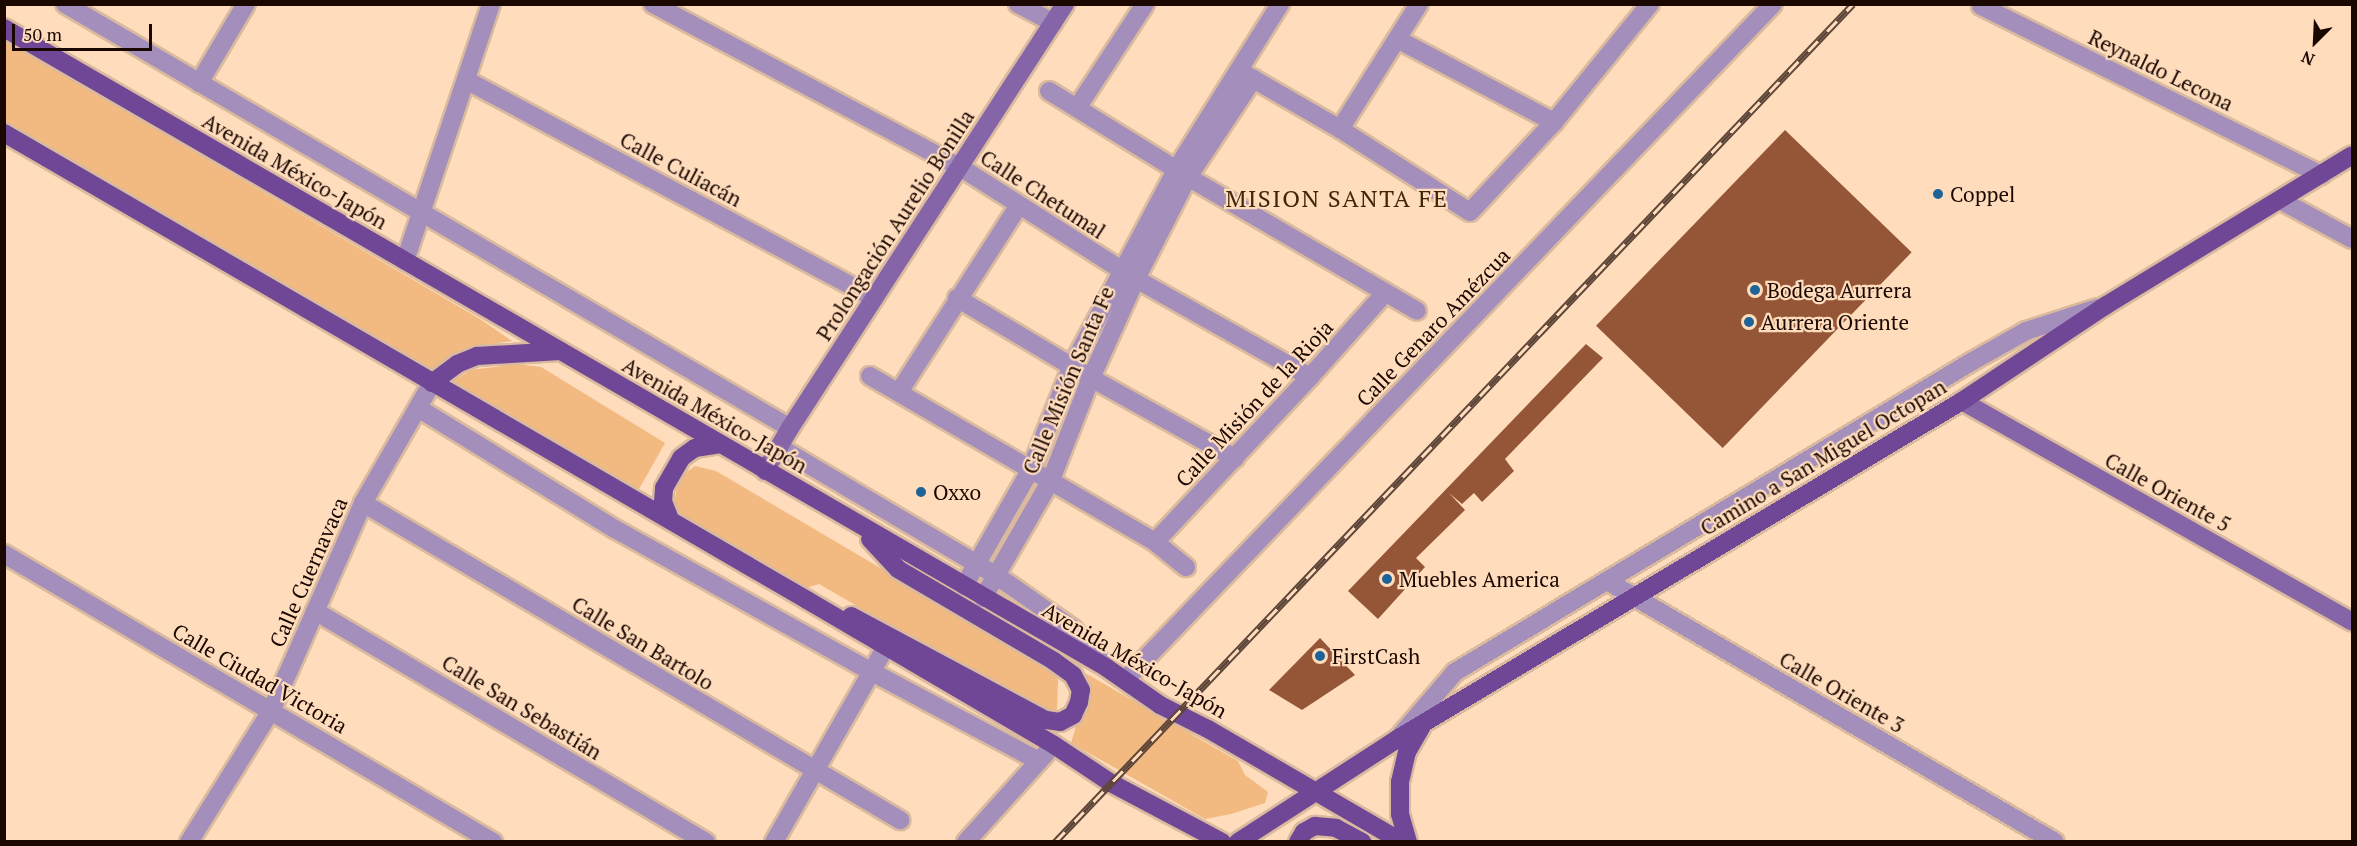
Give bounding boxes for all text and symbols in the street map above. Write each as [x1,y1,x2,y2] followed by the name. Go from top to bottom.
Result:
[15,12,154,50] scale bar
[2285,12,2345,72] north arrow
[23,22,62,46] text: 50 m
[2085,24,2237,116] street label: Reynaldo Lecona
[2298,46,2318,71] text: N
[811,105,979,345] street label: Prolongación Aurelio Bonilla
[198,108,392,234] street label: Avenida México-Japón
[616,126,746,212] street label: Calle Culiacán
[976,144,1110,244] street label: Calle Chetumal
[1950,181,2015,207] place label: Coppel
[1225,185,1449,213] district label: MISION SANTA FE
[1931,187,1945,201] marker: Coppel
[1351,243,1515,411] street label: Calle Genaro Amézcua
[1767,277,1912,303] place label: Bodega Aurrera
[1017,282,1119,478] street label: Calle Misión Santa Fe
[1748,283,1762,297] marker: Bodega Aurrera
[1761,309,1909,335] place label: Aurrera Oriente
[1170,314,1338,492] street label: Calle Misión de la Rioja
[1742,315,1756,329] marker: Aurrera Oriente
[618,352,812,478] street label: Avenida México-Japón
[1696,374,1950,540] street label: Camino a San Miguel Octopan
[2101,447,2235,537] street label: Calle Oriente 5
[933,479,981,505] place label: Oxxo
[914,485,928,499] marker: Oxxo
[264,493,352,651] street label: Calle Cuernavaca
[1399,566,1560,592] place label: Muebles America
[1380,572,1394,586] marker: Muebles America
[568,591,718,695] street label: Calle San Bartolo
[1038,597,1232,723] street label: Avenida México-Japón
[168,618,352,738] street label: Calle Ciudad Victoria
[1332,643,1420,669] place label: FirstCash
[1775,646,1909,738] street label: Calle Oriente 3
[437,649,607,765] street label: Calle San Sebastián
[1313,649,1327,663] marker: FirstCash

